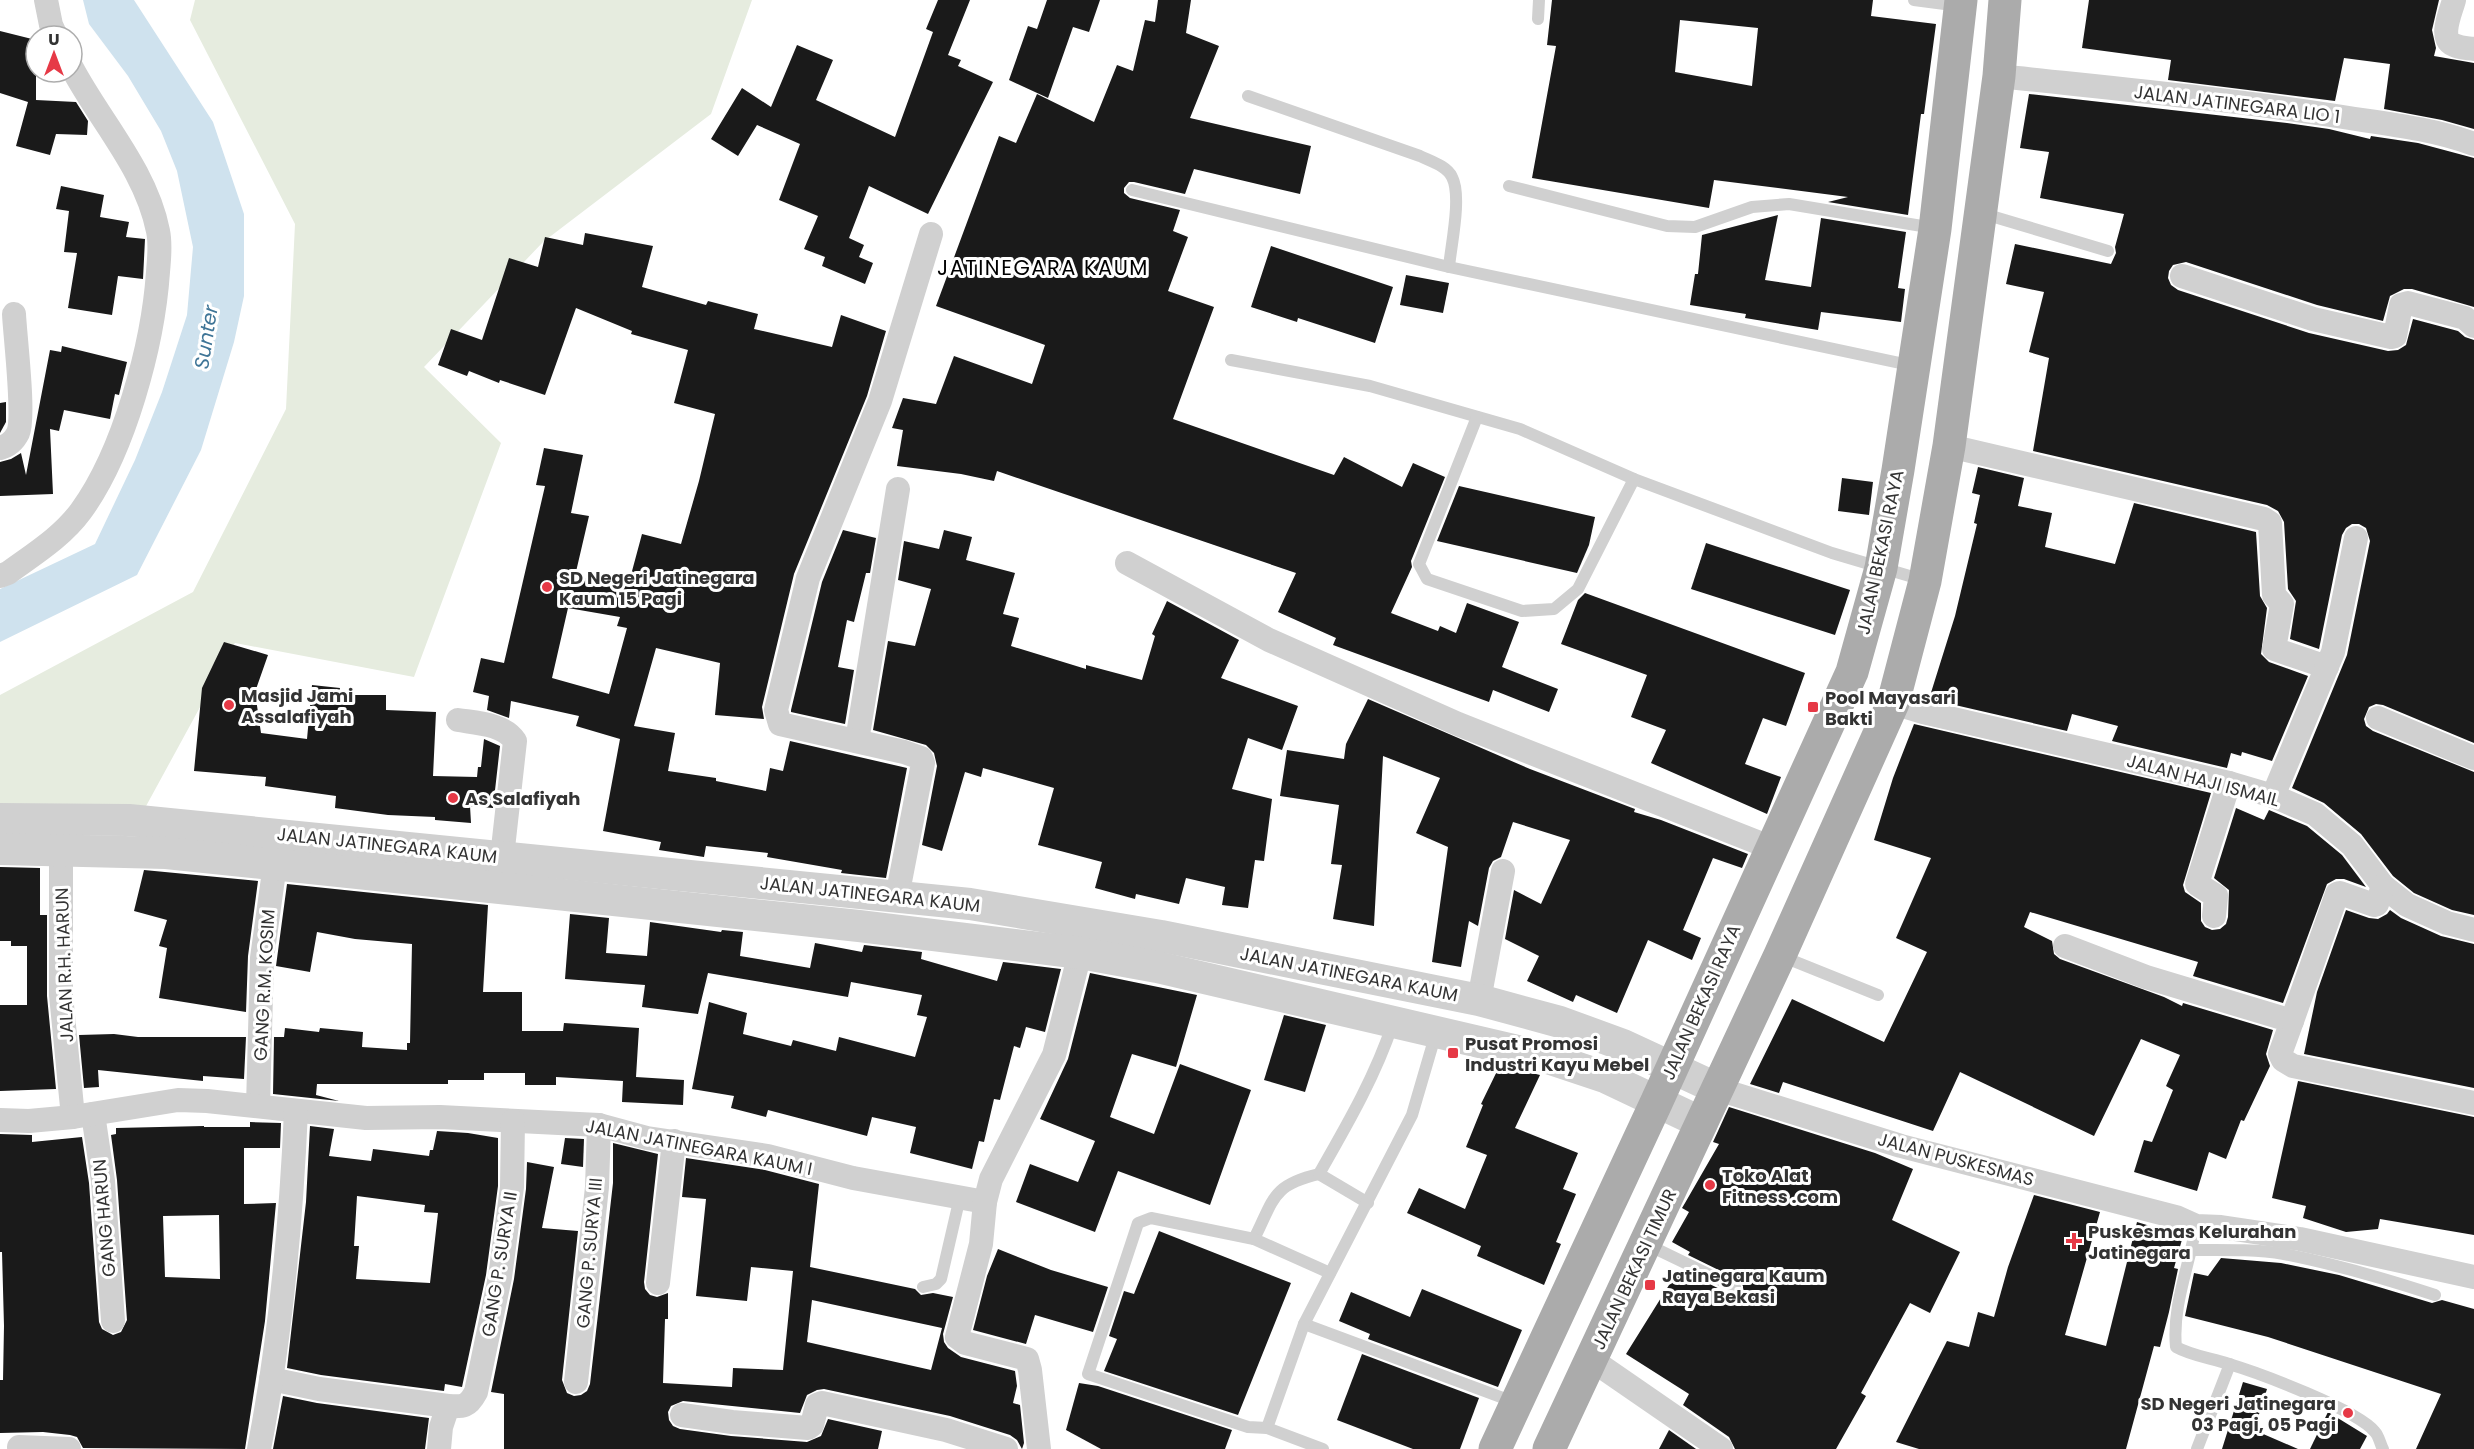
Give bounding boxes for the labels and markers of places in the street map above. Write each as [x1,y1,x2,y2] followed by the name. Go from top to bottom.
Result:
[559,565,755,611] place label: SD Negeri Jatinegara Kaum 15 Pagi
[540,580,554,594] marker: SD Negeri Jatinegara Kaum 15 Pagi
[241,683,353,729] place label: Masjid Jami Assalafiyah
[1825,685,1956,731] place label: Pool Mayasari Bakti
[222,698,236,712] marker: Masjid Jami Assalafiyah
[1806,700,1820,714] marker: Pool Mayasari Bakti
[465,786,580,811] place label: As Salafiyah
[446,791,460,805] marker: As Salafiyah
[1465,1031,1649,1077] place label: Pusat Promosi Industri Kayu Mebel
[1446,1046,1460,1060] marker: Pusat Promosi Industri Kayu Mebel
[1722,1163,1838,1209] place label: Toko Alat Fitness .com
[1703,1178,1717,1192] marker: Toko Alat Fitness .com
[2088,1219,2296,1265] place label: Puskesmas Kelurahan Jatinegara
[2065,1232,2083,1250] marker: Puskesmas Kelurahan Jatinegara
[1662,1263,1825,1309] place label: Jatinegara Kaum Raya Bekasi
[1643,1278,1657,1292] marker: Jatinegara Kaum Raya Bekasi
[2140,1391,2336,1437] place label: SD Negeri Jatinegara 03 Pagi, 05 Pagi
[2341,1406,2355,1420] marker: SD Negeri Jatinegara 03 Pagi, 05 Pagi

